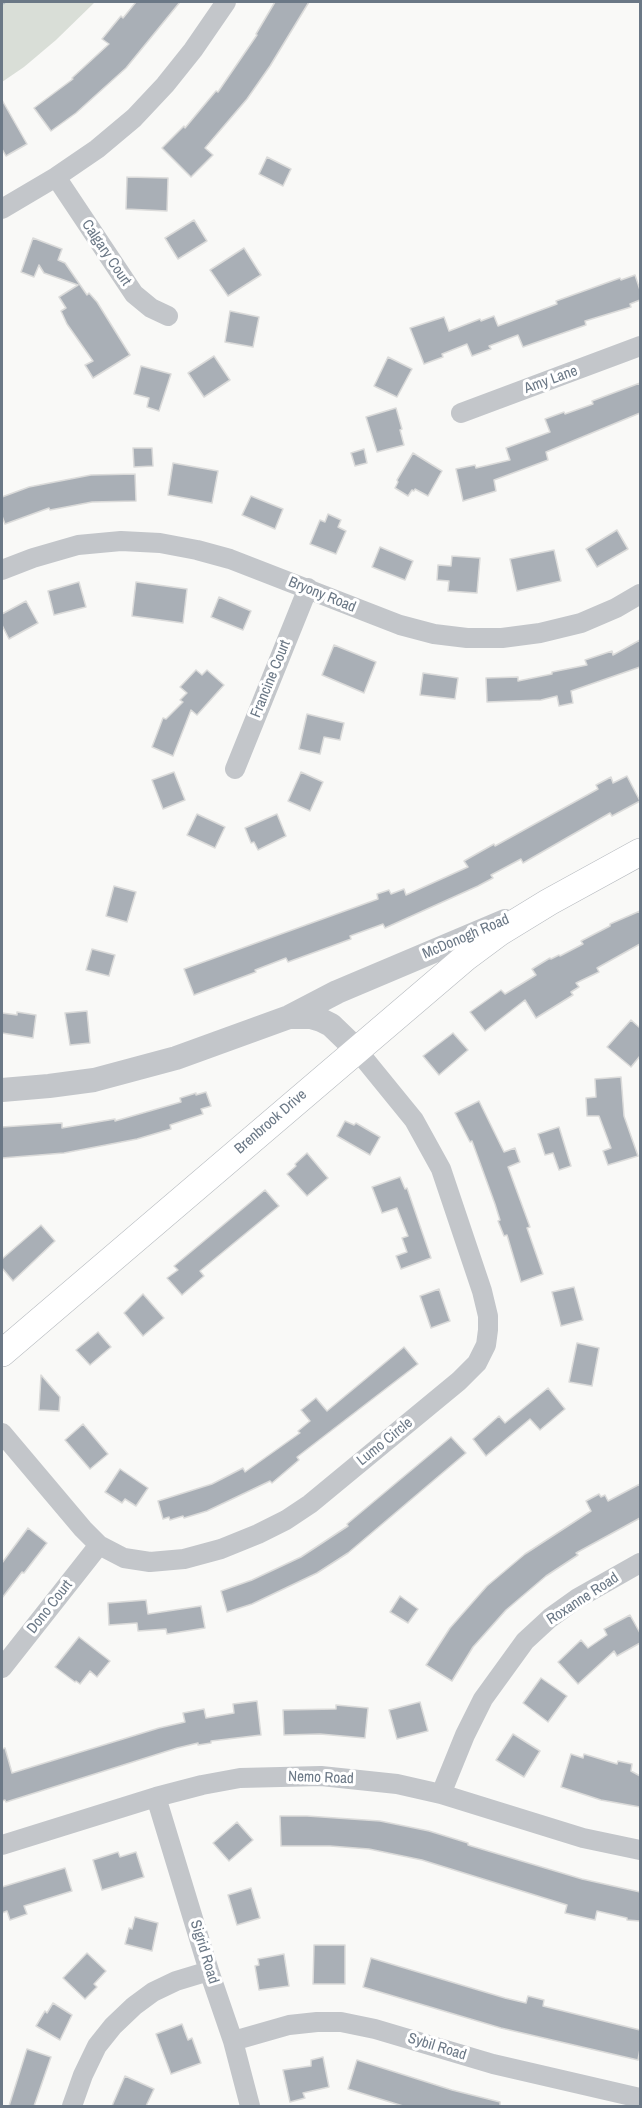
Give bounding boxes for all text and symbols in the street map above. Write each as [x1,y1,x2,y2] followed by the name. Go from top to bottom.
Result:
[77,217,135,289] street label: Calgary Court
[522,362,580,398] street label: Amy Lane
[286,573,358,617] street label: Bryony Road
[247,638,295,720] street label: Francine Court
[420,911,512,963] street label: McDonogh Road
[231,1086,311,1158] street label: Brenbrook Drive
[354,1414,416,1470] street label: Lumo Circle
[544,1569,622,1629] street label: Roxanne Road
[24,1577,76,1637] street label: Dono Court
[288,1768,354,1788] street label: Nemo Road
[186,1918,222,1986] street label: Sigrid Road
[406,2030,468,2064] street label: Sybil Road

